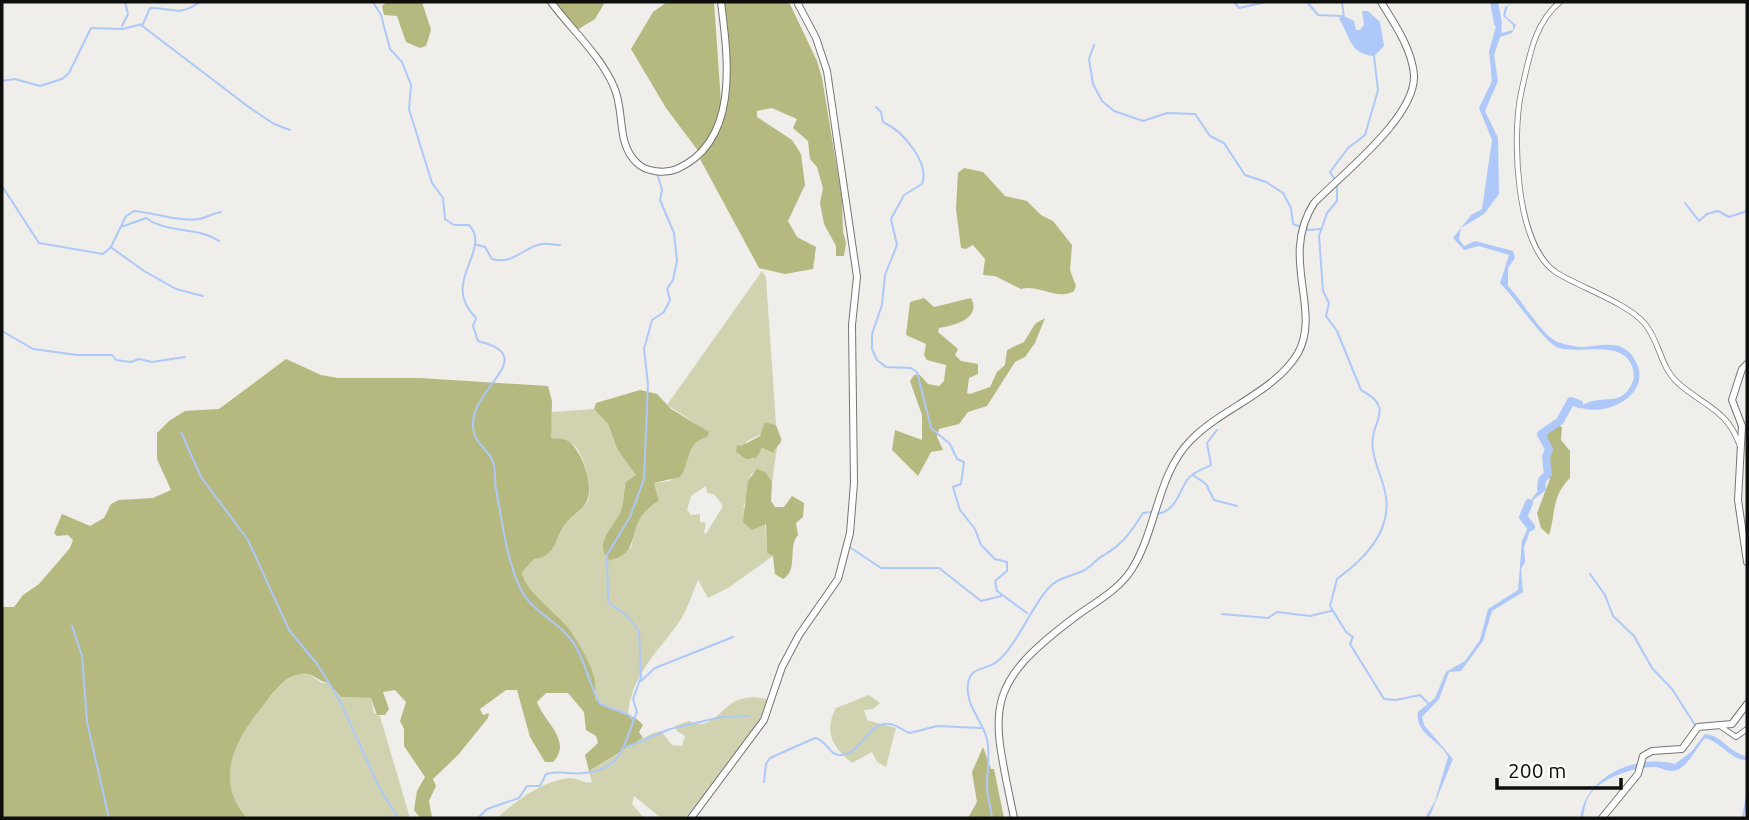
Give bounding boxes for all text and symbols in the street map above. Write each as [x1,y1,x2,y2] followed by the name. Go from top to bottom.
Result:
[1497,746,1621,790] scale bar
[1508,758,1566,782] text: 200 m

